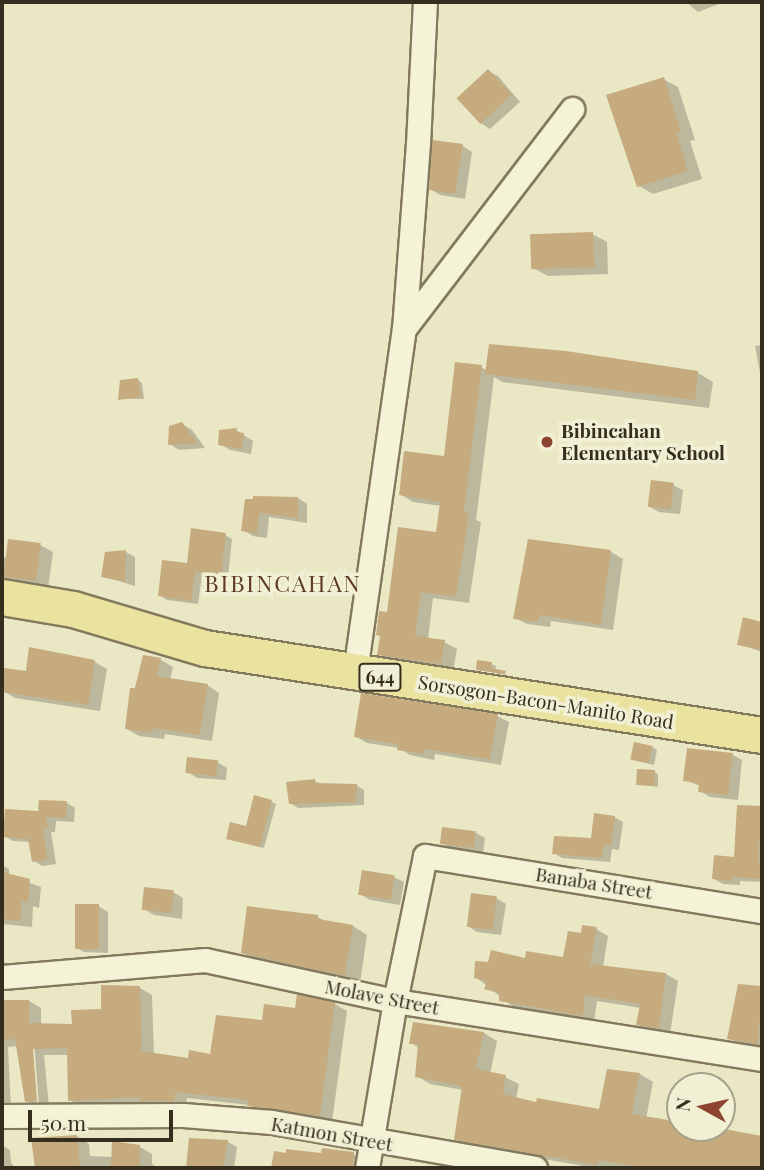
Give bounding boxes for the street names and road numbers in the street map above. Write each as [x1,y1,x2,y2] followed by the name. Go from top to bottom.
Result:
[357,662,403,692] road number: 644
[417,671,675,733] street label: Sorsogon-Bacon-Manito Road
[534,863,654,903] street label: Banaba Street
[323,975,441,1019] street label: Molave Street
[269,1112,395,1156] street label: Katmon Street

